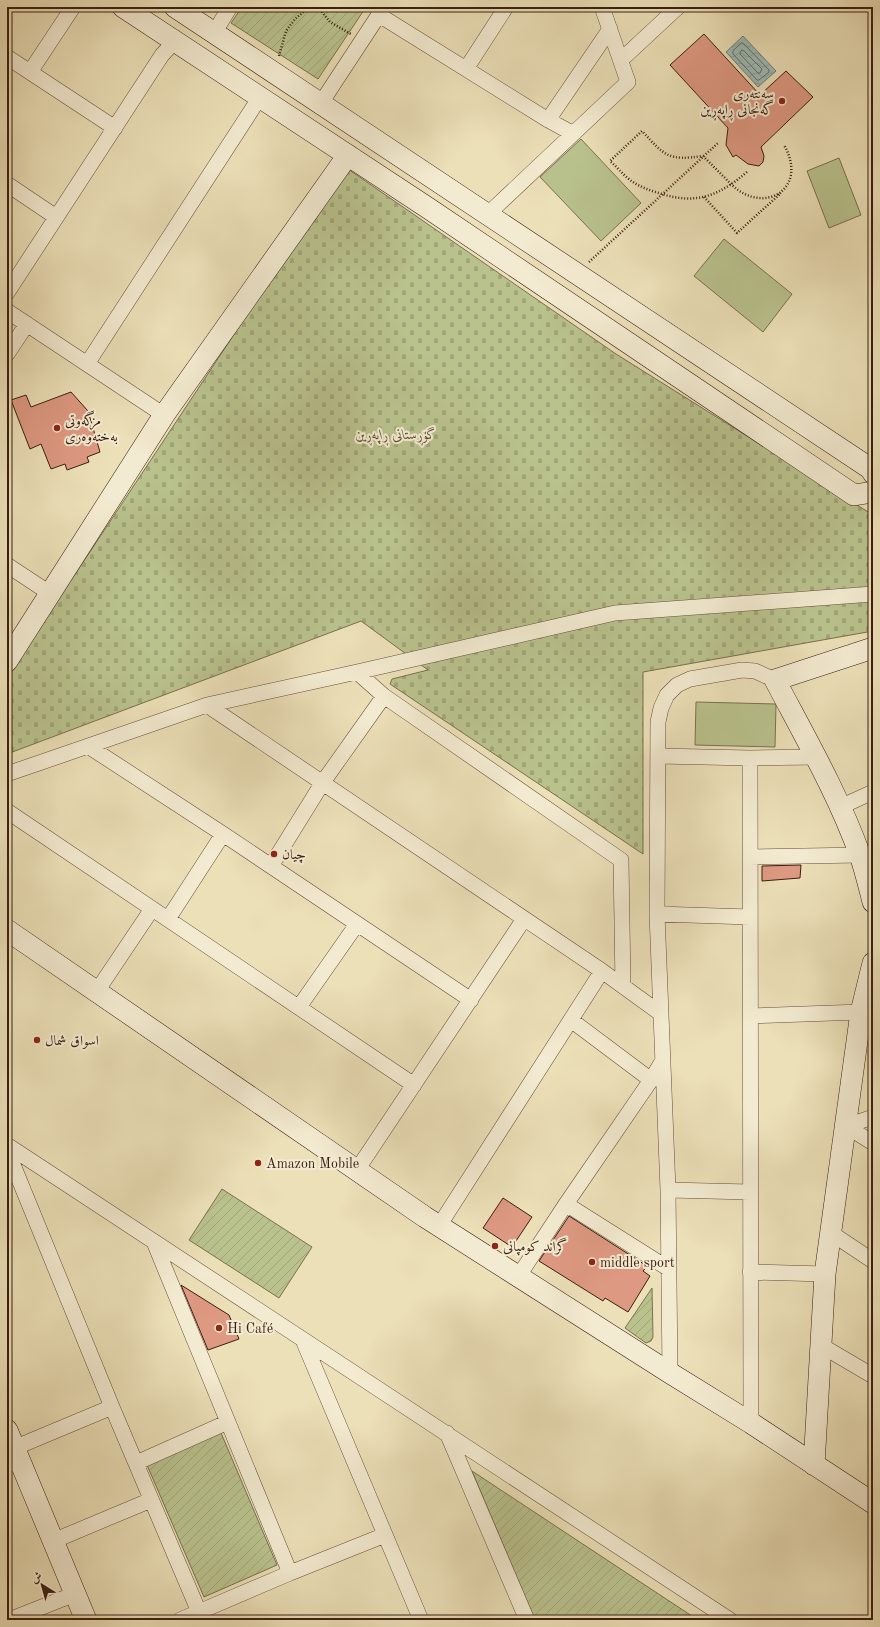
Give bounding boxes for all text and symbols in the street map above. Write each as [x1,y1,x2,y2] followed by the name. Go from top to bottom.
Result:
[700,87,774,121] place label: سەنتەری گەنجانی ڕاپەڕین
[777,96,787,106] marker: سەنتەری گەنجانی ڕاپەڕین
[65,410,118,445] place label: مزگەوتی بەختەوەری
[52,423,62,433] marker: مزگەوتی بەختەوەری
[355,426,437,446] park label: گۆڕستانی ڕاپەڕین
[282,848,306,864] place label: چيان
[269,849,279,859] marker: چيان
[45,1034,99,1049] place label: اسواق شمال
[32,1035,42,1045] marker: اسواق شمال
[266,1157,359,1171] place label: Amazon Mobile
[253,1158,263,1168] marker: Amazon Mobile
[503,1237,567,1256] place label: گراند كومپانى
[490,1241,500,1251] marker: گراند كومپانى
[600,1256,675,1270] place label: middle sport
[587,1257,597,1267] marker: middle sport
[227,1322,273,1336] place label: Hi Café
[214,1323,224,1333] marker: Hi Café
[22,1565,62,1605] north arrow
[29,1570,45,1586] text: ش

